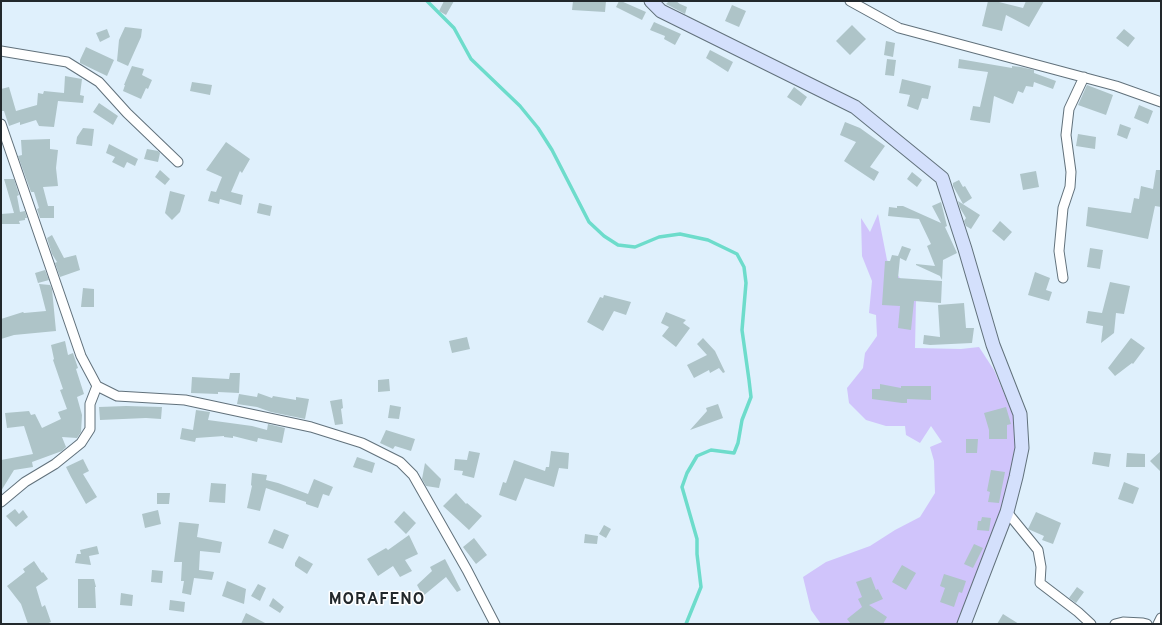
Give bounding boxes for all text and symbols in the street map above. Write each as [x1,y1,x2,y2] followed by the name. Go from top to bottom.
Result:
[329,591,425,611] district label: MORAFENO

